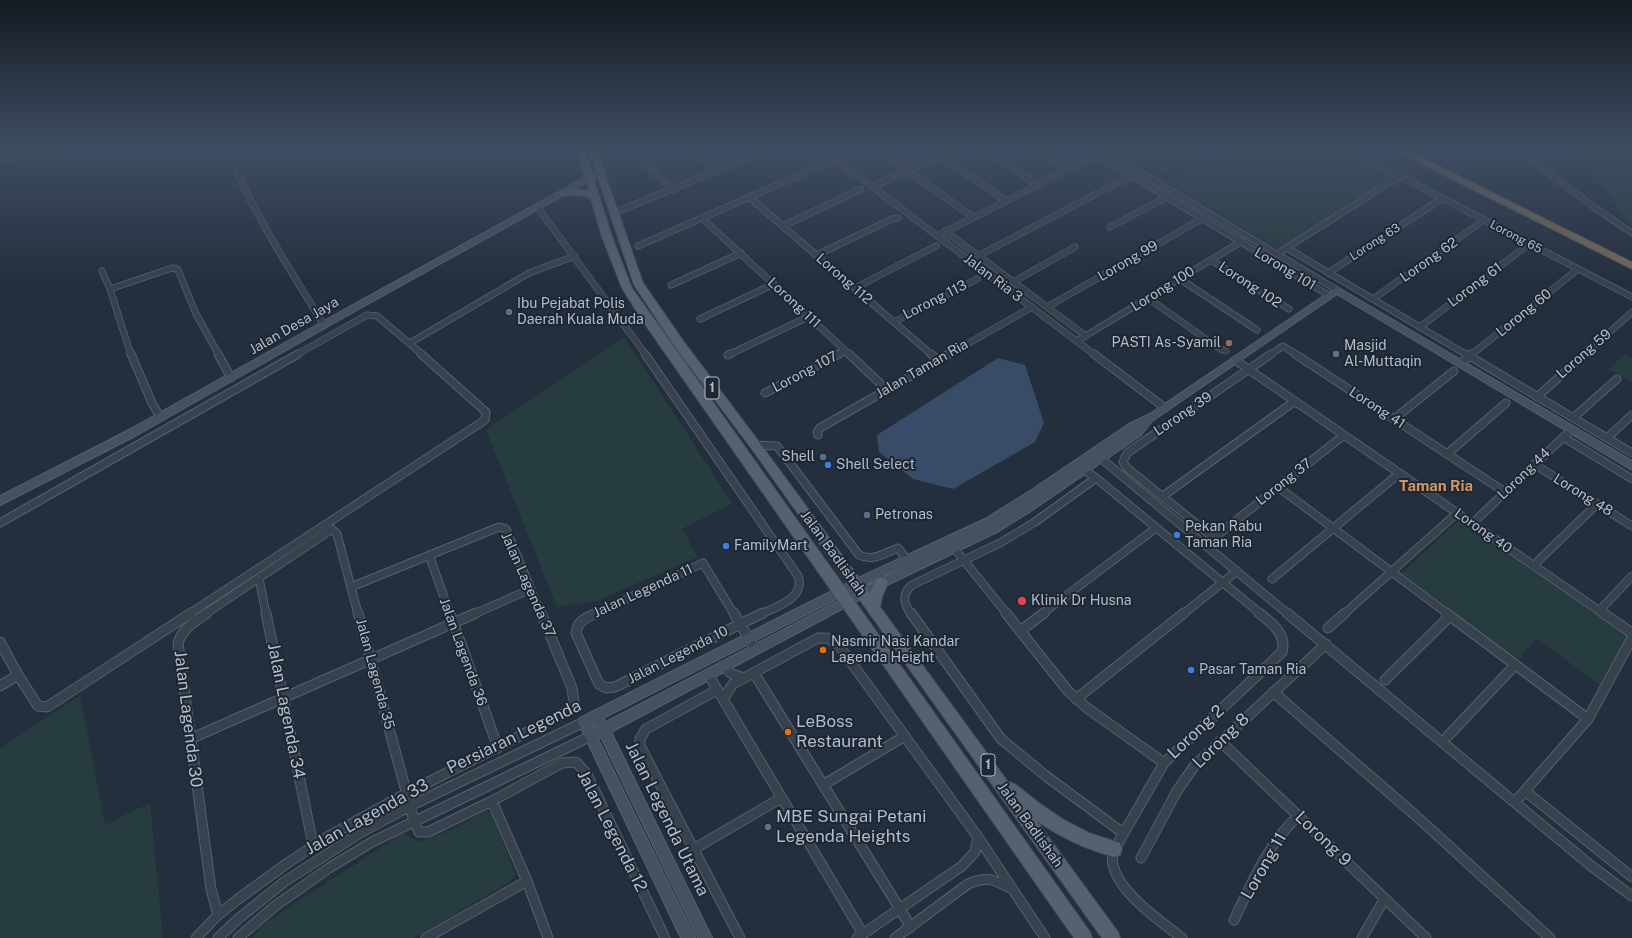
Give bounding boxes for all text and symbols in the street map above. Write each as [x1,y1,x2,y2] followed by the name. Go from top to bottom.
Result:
[1487,217,1545,257] street label: Lorong 65
[1347,220,1403,264] street label: Lorong 63
[1397,234,1461,286] street label: Lorong 62
[1095,237,1161,285] street label: Lorong 99
[1251,244,1319,294] street label: Lorong 101
[812,250,876,308] street label: Lorong 112
[960,250,1026,306] street label: Jalan Ria 3
[1215,258,1285,312] street label: Lorong 102
[1445,259,1505,311] street label: Lorong 61
[1128,263,1198,315] street label: Lorong 100
[764,274,824,332] street label: Lorong 111
[900,277,970,323] street label: Lorong 113
[1493,286,1555,340] street label: Lorong 60
[246,294,342,358] street label: Jalan Desa Jaya
[517,296,644,328] place label: Ibu Pejabat Polis Daerah Kuala Muda
[504,307,514,317] marker: Ibu Pejabat Polis Daerah Kuala Muda
[1553,326,1615,382] street label: Lorong 59
[1112,335,1221,351] place label: PASTI As-Syamil
[873,336,971,402] street label: Jalan Taman Ria
[1224,338,1234,348] marker: PASTI As-Syamil
[1344,338,1422,370] place label: Masjid Al-Muttaqin
[769,348,841,396] street label: Lorong 107
[1331,349,1341,359] marker: Masjid Al-Muttaqin
[705,377,719,399] road number: 1
[1346,384,1408,432] street label: Lorong 41
[1151,388,1215,440] street label: Lorong 39
[1494,445,1554,503] street label: Lorong 44
[781,449,815,465] place label: Shell
[818,452,828,462] marker: Shell
[1253,455,1315,509] street label: Lorong 37
[836,457,915,473] place label: Shell Select
[823,460,833,470] marker: Shell Select
[1550,470,1616,520] street label: Lorong 48
[1399,477,1473,495] district label: Taman Ria
[1451,505,1515,557] street label: Lorong 40
[797,507,869,599] street label: Jalan Badlishah
[875,507,933,523] place label: Petronas
[862,510,872,520] marker: Petronas
[1185,519,1262,552] place label: Pekan Rabu Taman Ria
[497,530,559,640] street label: Jalan Lagenda 37
[1172,530,1182,540] marker: Pekan Rabu Taman Ria
[734,538,808,554] place label: FamilyMart
[721,541,731,551] marker: FamilyMart
[591,561,695,621] street label: Jalan Legenda 11
[1031,593,1131,609] place label: Klinik Dr Husna
[1016,595,1028,607] marker: Klinik Dr Husna
[436,596,490,708] street label: Jalan Lagenda 36
[352,617,398,731] street label: Jalan Lagenda 35
[625,622,731,688] street label: Jalan Legenda 10
[831,634,960,666] place label: Nasmir Nasi Kandar Lagenda Height
[263,641,309,781] street label: Jalan Lagenda 34
[818,645,828,655] marker: Nasmir Nasi Kandar Lagenda Height
[169,649,207,789] street label: Jalan Lagenda 30
[1199,662,1306,678] place label: Pasar Taman Ria
[1186,665,1196,675] marker: Pasar Taman Ria
[443,696,585,778] street label: Persiaran Legenda
[1163,701,1229,763] street label: Lorong 2
[1188,709,1254,773] street label: Lorong 8
[796,712,883,752] place label: LeBoss Restaurant
[783,727,793,737] marker: LeBoss Restaurant
[621,739,713,899] street label: Jalan Legenda Utama
[981,754,995,776] road number: 1
[573,767,651,895] street label: Jalan Legenda 12
[302,775,432,859] street label: Jalan Lagenda 33
[994,779,1066,871] street label: Jalan Badlishah
[776,807,926,847] place label: MBE Sungai Petani Legenda Heights
[1291,807,1355,871] street label: Lorong 9
[763,822,773,832] marker: MBE Sungai Petani Legenda Heights
[1237,829,1291,903] street label: Lorong 11

